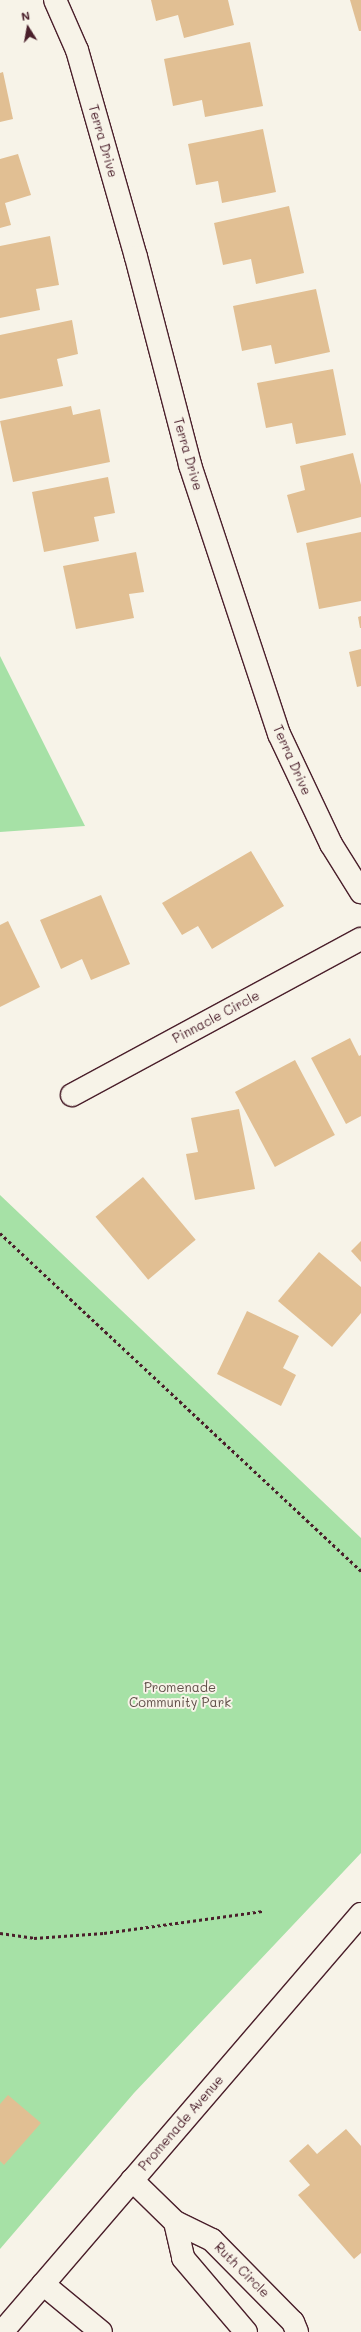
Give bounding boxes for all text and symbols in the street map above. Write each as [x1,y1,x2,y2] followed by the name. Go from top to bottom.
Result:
[8,8,48,48] north arrow
[20,8,31,24] text: N
[85,103,121,179] street label: Terra Drive
[170,416,206,492] street label: Terra Drive
[270,723,314,797] street label: Terra Drive
[170,988,262,1046] street label: Pinnacle Circle
[129,1680,231,1711] park label: Promenade Community Park
[135,2072,227,2174] street label: Promenade Avenue
[211,2239,273,2301] street label: Ruth Circle

